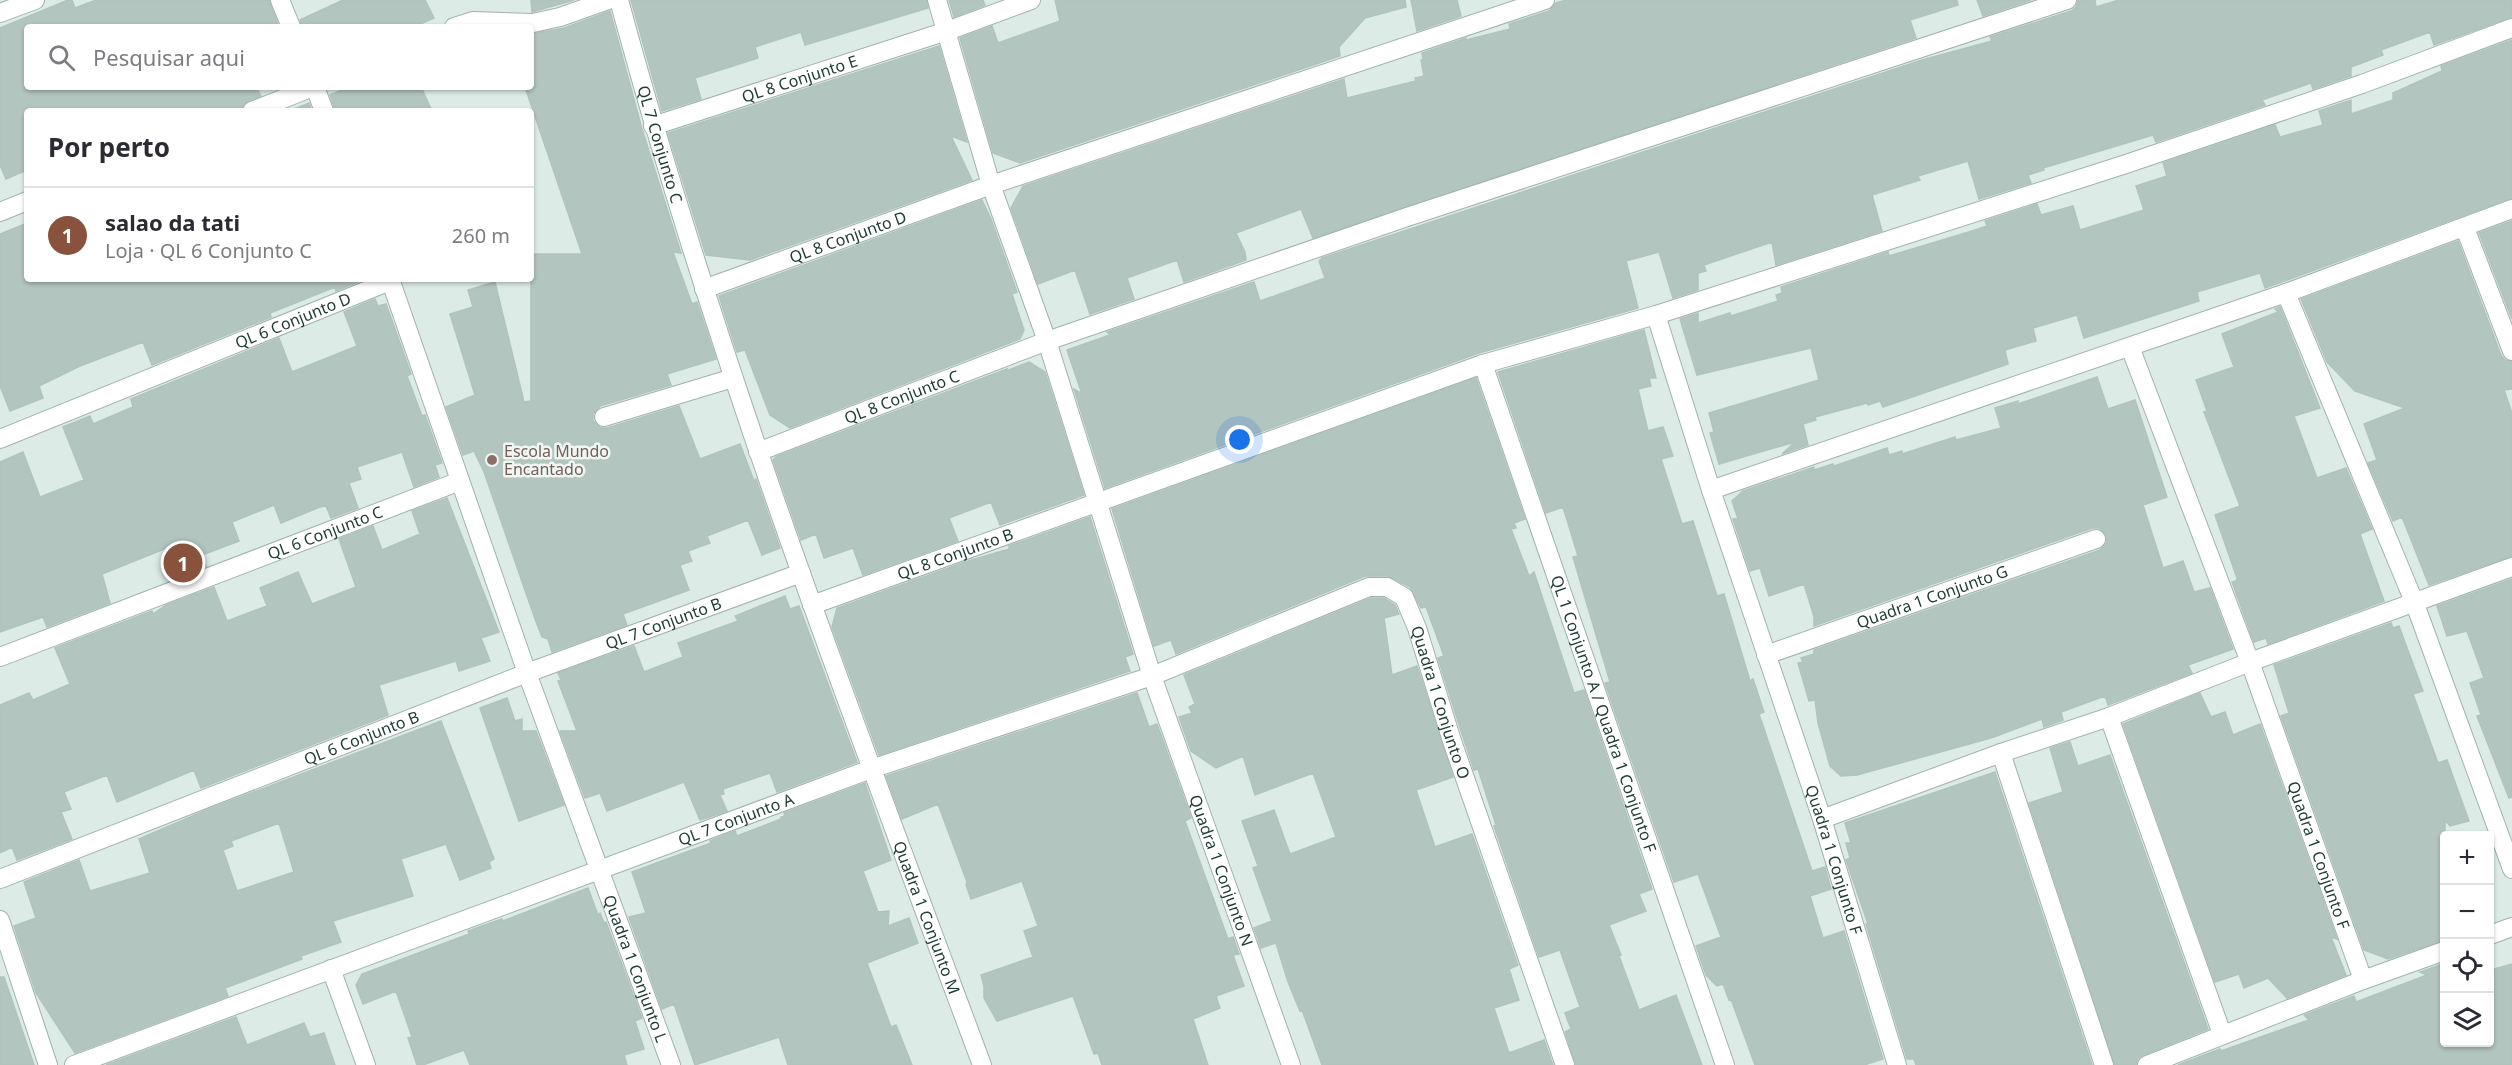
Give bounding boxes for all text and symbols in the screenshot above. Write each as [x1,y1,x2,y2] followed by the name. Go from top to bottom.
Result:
[24,24,534,90] search box
[45,41,78,74] icon: search
[93,42,245,72] text: Pesquisar aqui
[739,50,860,108] street label: QL 8 Conjunto E
[632,83,688,206] street label: QL 7 Conjunto C
[48,129,170,165] text: Por perto
[786,206,910,268] street label: QL 8 Conjunto D
[105,207,240,237] text: salao da tati
[62,222,73,249] text: 1
[452,222,510,249] text: 260 m
[105,237,312,264] text: Loja · QL 6 Conjunto C
[232,287,354,354] street label: QL 6 Conjunto D
[841,365,963,429] street label: QL 8 Conjunto C
[1225,425,1254,454] your location
[504,440,609,480] place label: Escola Mundo Encantado
[485,453,499,467] marker: Escola Mundo Encantado
[264,501,386,565] street label: QL 6 Conjunto C
[894,523,1016,585] street label: QL 8 Conjunto B
[164,540,202,586] pin: 1
[1853,560,2011,633] street label: Quadra 1 Conjunto G
[1546,572,1662,855] street label: QL 1 Conjunto A / Quadra 1 Conjunto F
[602,592,724,654] street label: QL 7 Conjunto B
[1406,623,1475,782] street label: Quadra 1 Conjunto O
[301,705,422,770] street label: QL 6 Conjunto B
[2282,778,2355,932] street label: Quadra 1 Conjunto F
[1800,782,1868,937] street label: Quadra 1 Conjunto F
[675,787,798,851] street label: QL 7 Conjunto A
[1184,792,1259,949] street label: Quadra 1 Conjunto N
[2440,831,2494,1047] map controls
[2440,831,2494,885] button: +
[888,838,965,997] street label: Quadra 1 Conjunto M
[2440,885,2494,939] button: −
[598,892,673,1045] street label: Quadra 1 Conjunto L
[2440,939,2494,993] button: locate
[2440,993,2494,1047] button: layers

